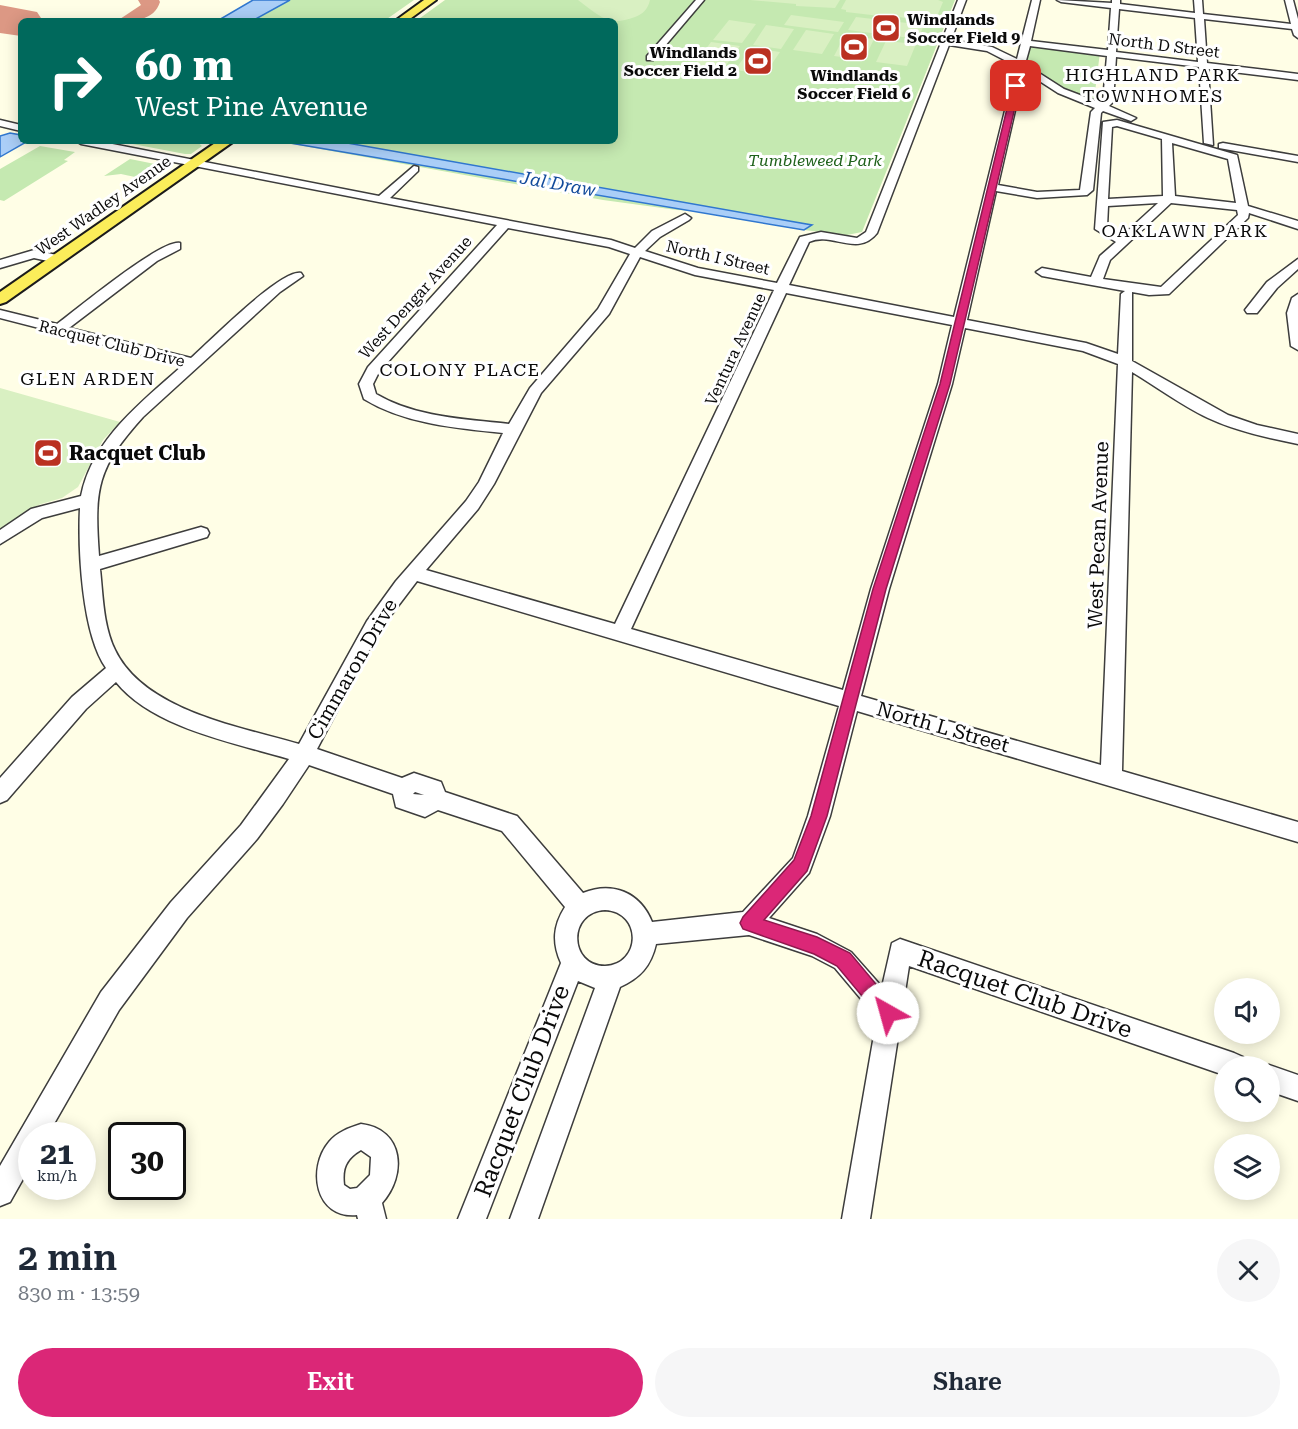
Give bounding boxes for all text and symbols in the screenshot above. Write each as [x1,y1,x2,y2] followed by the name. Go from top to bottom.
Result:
[907,10,1020,47] place label: Windlands Soccer Field 9
[870,12,902,44] sports icon: Windlands Soccer Field 9
[1107,29,1221,62] street label: North D Street
[838,31,870,63] sports icon: Windlands Soccer Field 6
[135,41,233,90] text: 60 m
[36,42,114,120] icon: right
[624,43,737,80] place label: Windlands Soccer Field 2
[742,45,774,77] sports icon: Windlands Soccer Field 2
[990,60,1041,111] pin
[1065,64,1241,106] district label: HIGHLAND PARK TOWNHOMES
[797,66,911,103] place label: Windlands Soccer Field 6
[999,69,1032,102] icon: arrive
[135,91,368,123] text: West Pine Avenue
[32,151,175,259] street label: West Wadley Avenue
[748,151,882,170] park label: Tumbleweed Park
[518,166,597,200] water label: Jal Draw
[1101,220,1269,241] district label: OAKLAWN PARK
[355,232,476,363] street label: West Dengar Avenue
[664,236,771,279] street label: North I Street
[701,290,770,408] street label: Ventura Avenue
[37,316,187,371] street label: Racquet Club Drive
[379,359,541,380] district label: COLONY PLACE
[20,368,156,389] district label: GLEN ARDEN
[32,437,64,469] sports icon: Racquet Club
[69,441,206,465] place label: Racquet Club
[1083,441,1113,629] street label: West Pecan Avenue
[302,594,402,744] street label: Cimmaron Drive
[874,697,1013,758] street label: North L Street
[914,944,1136,1044] street label: Racquet Club Drive
[1214,978,1280,1200] map controls
[1214,978,1280,1044] button: sound
[469,981,575,1201] street label: Racquet Club Drive
[856,981,920,1045] position arrow
[1214,1056,1280,1122] button: search
[108,1122,186,1200] speed limit sign: 30
[1214,1134,1280,1200] button: layers
[40,1136,74,1171] text: 21
[37,1167,77,1185] text: km/h
[18,1237,117,1279] text: 2 min
[1217,1239,1280,1302] button: close
[18,1281,140,1305] text: 830 m · 13:59
[18,1348,643,1417] button: Exit
[655,1348,1280,1417] button: Share

